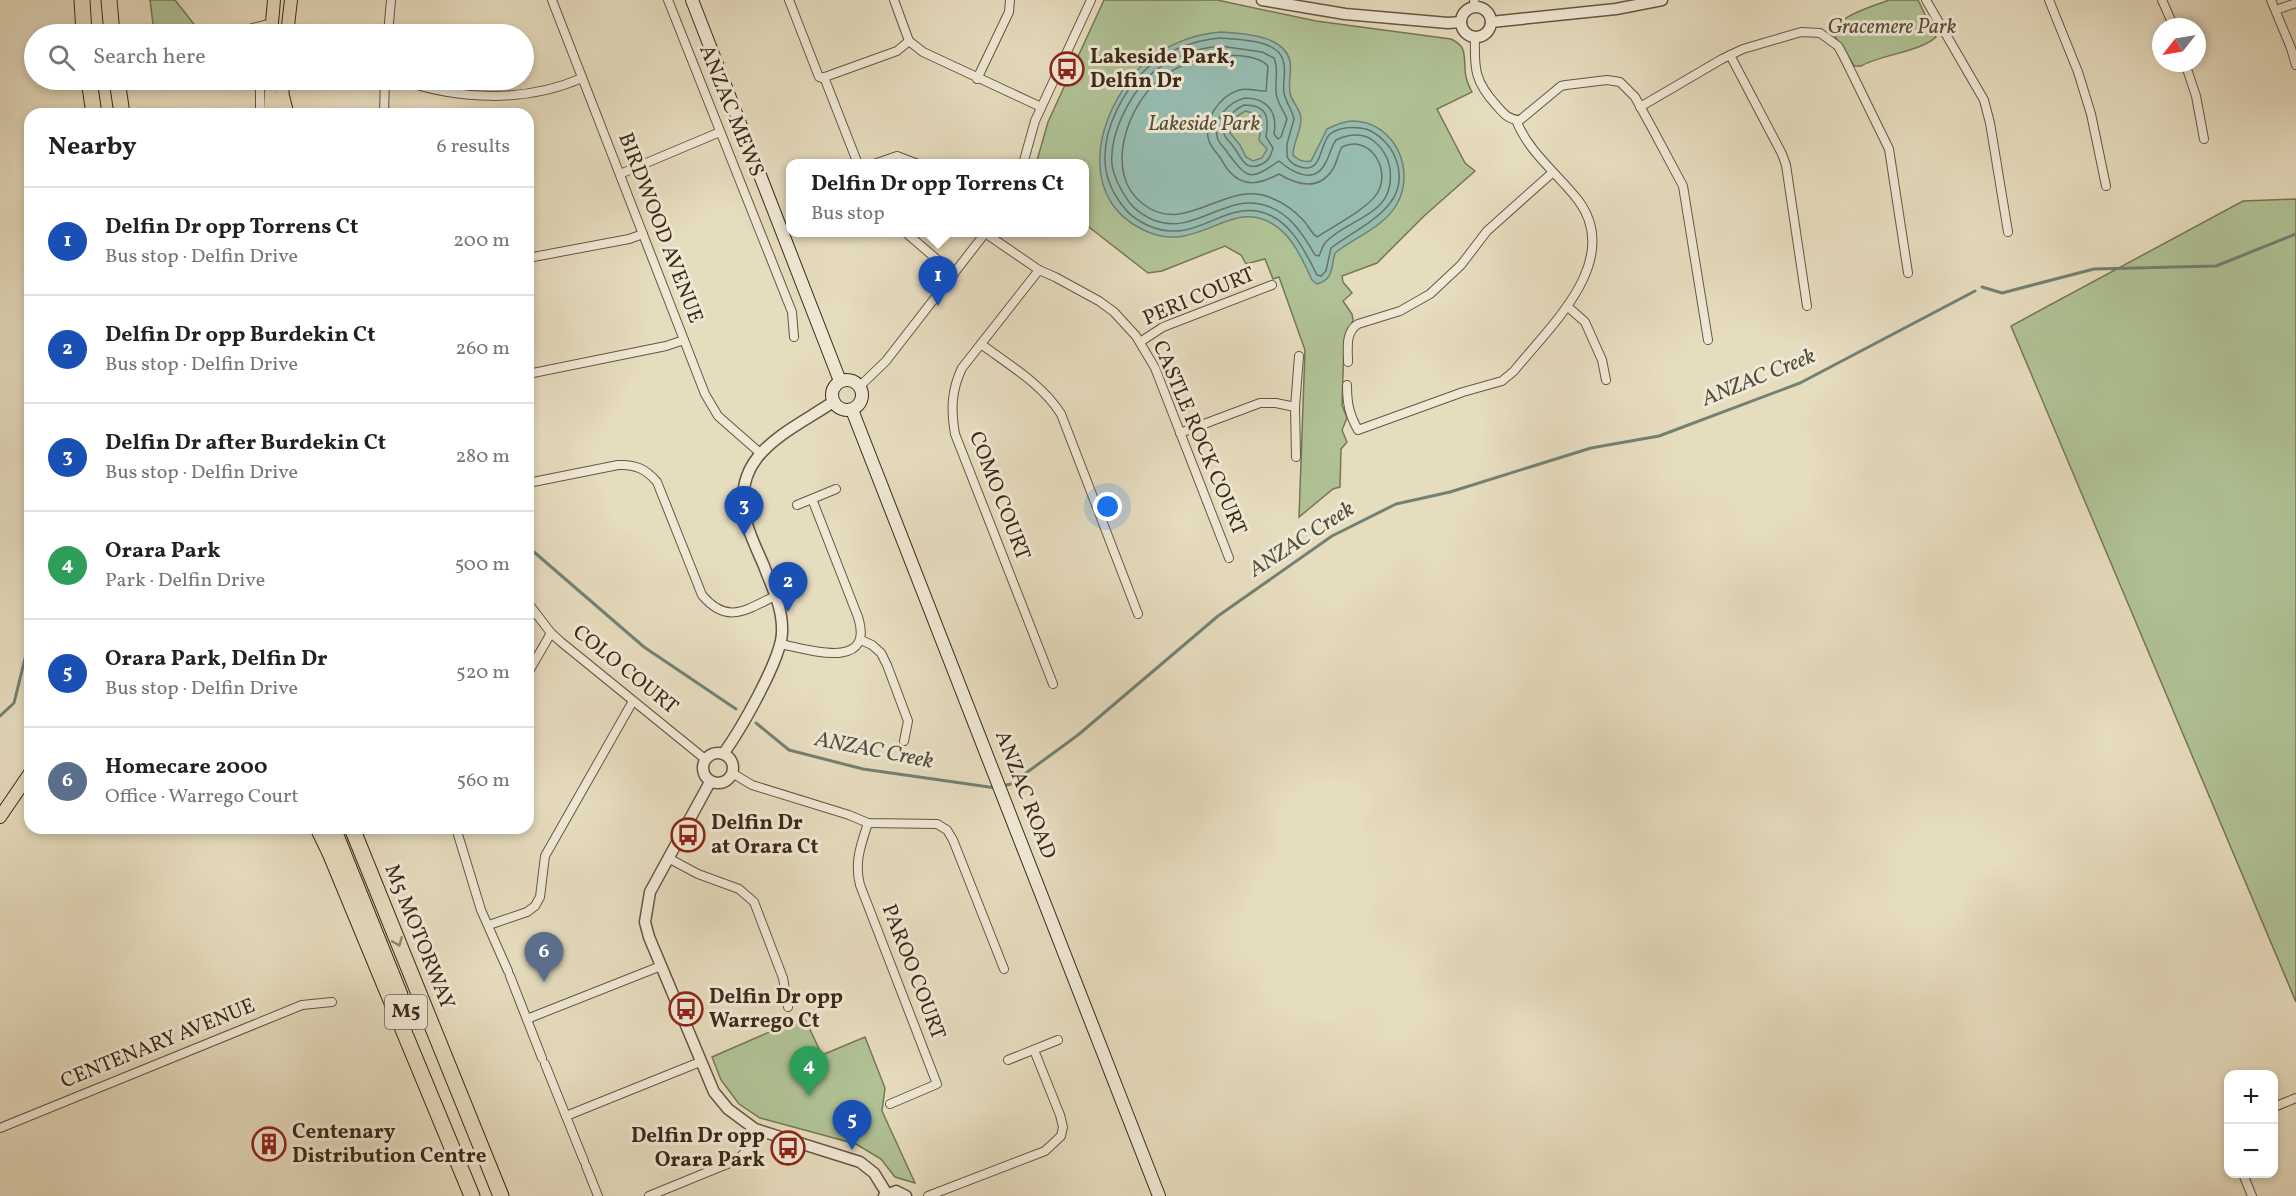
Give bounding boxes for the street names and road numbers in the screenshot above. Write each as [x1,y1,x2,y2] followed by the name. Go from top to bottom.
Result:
[691,41,771,181] street label: ANZAC MEWS
[610,129,710,327] street label: BIRDWOOD AVENUE
[1139,260,1259,334] street label: PERI COURT
[1145,336,1253,540] street label: CASTLE ROCK COURT
[961,427,1037,565] street label: COMO COURT
[566,618,684,722] street label: COLO COURT
[987,727,1063,863] street label: ANZAC ROAD
[378,861,460,1013] street label: M5 MOTORWAY
[874,900,952,1044] street label: PAROO COURT
[56,992,260,1096] street label: CENTENARY AVENUE
[385,995,427,1029] road number: M5

